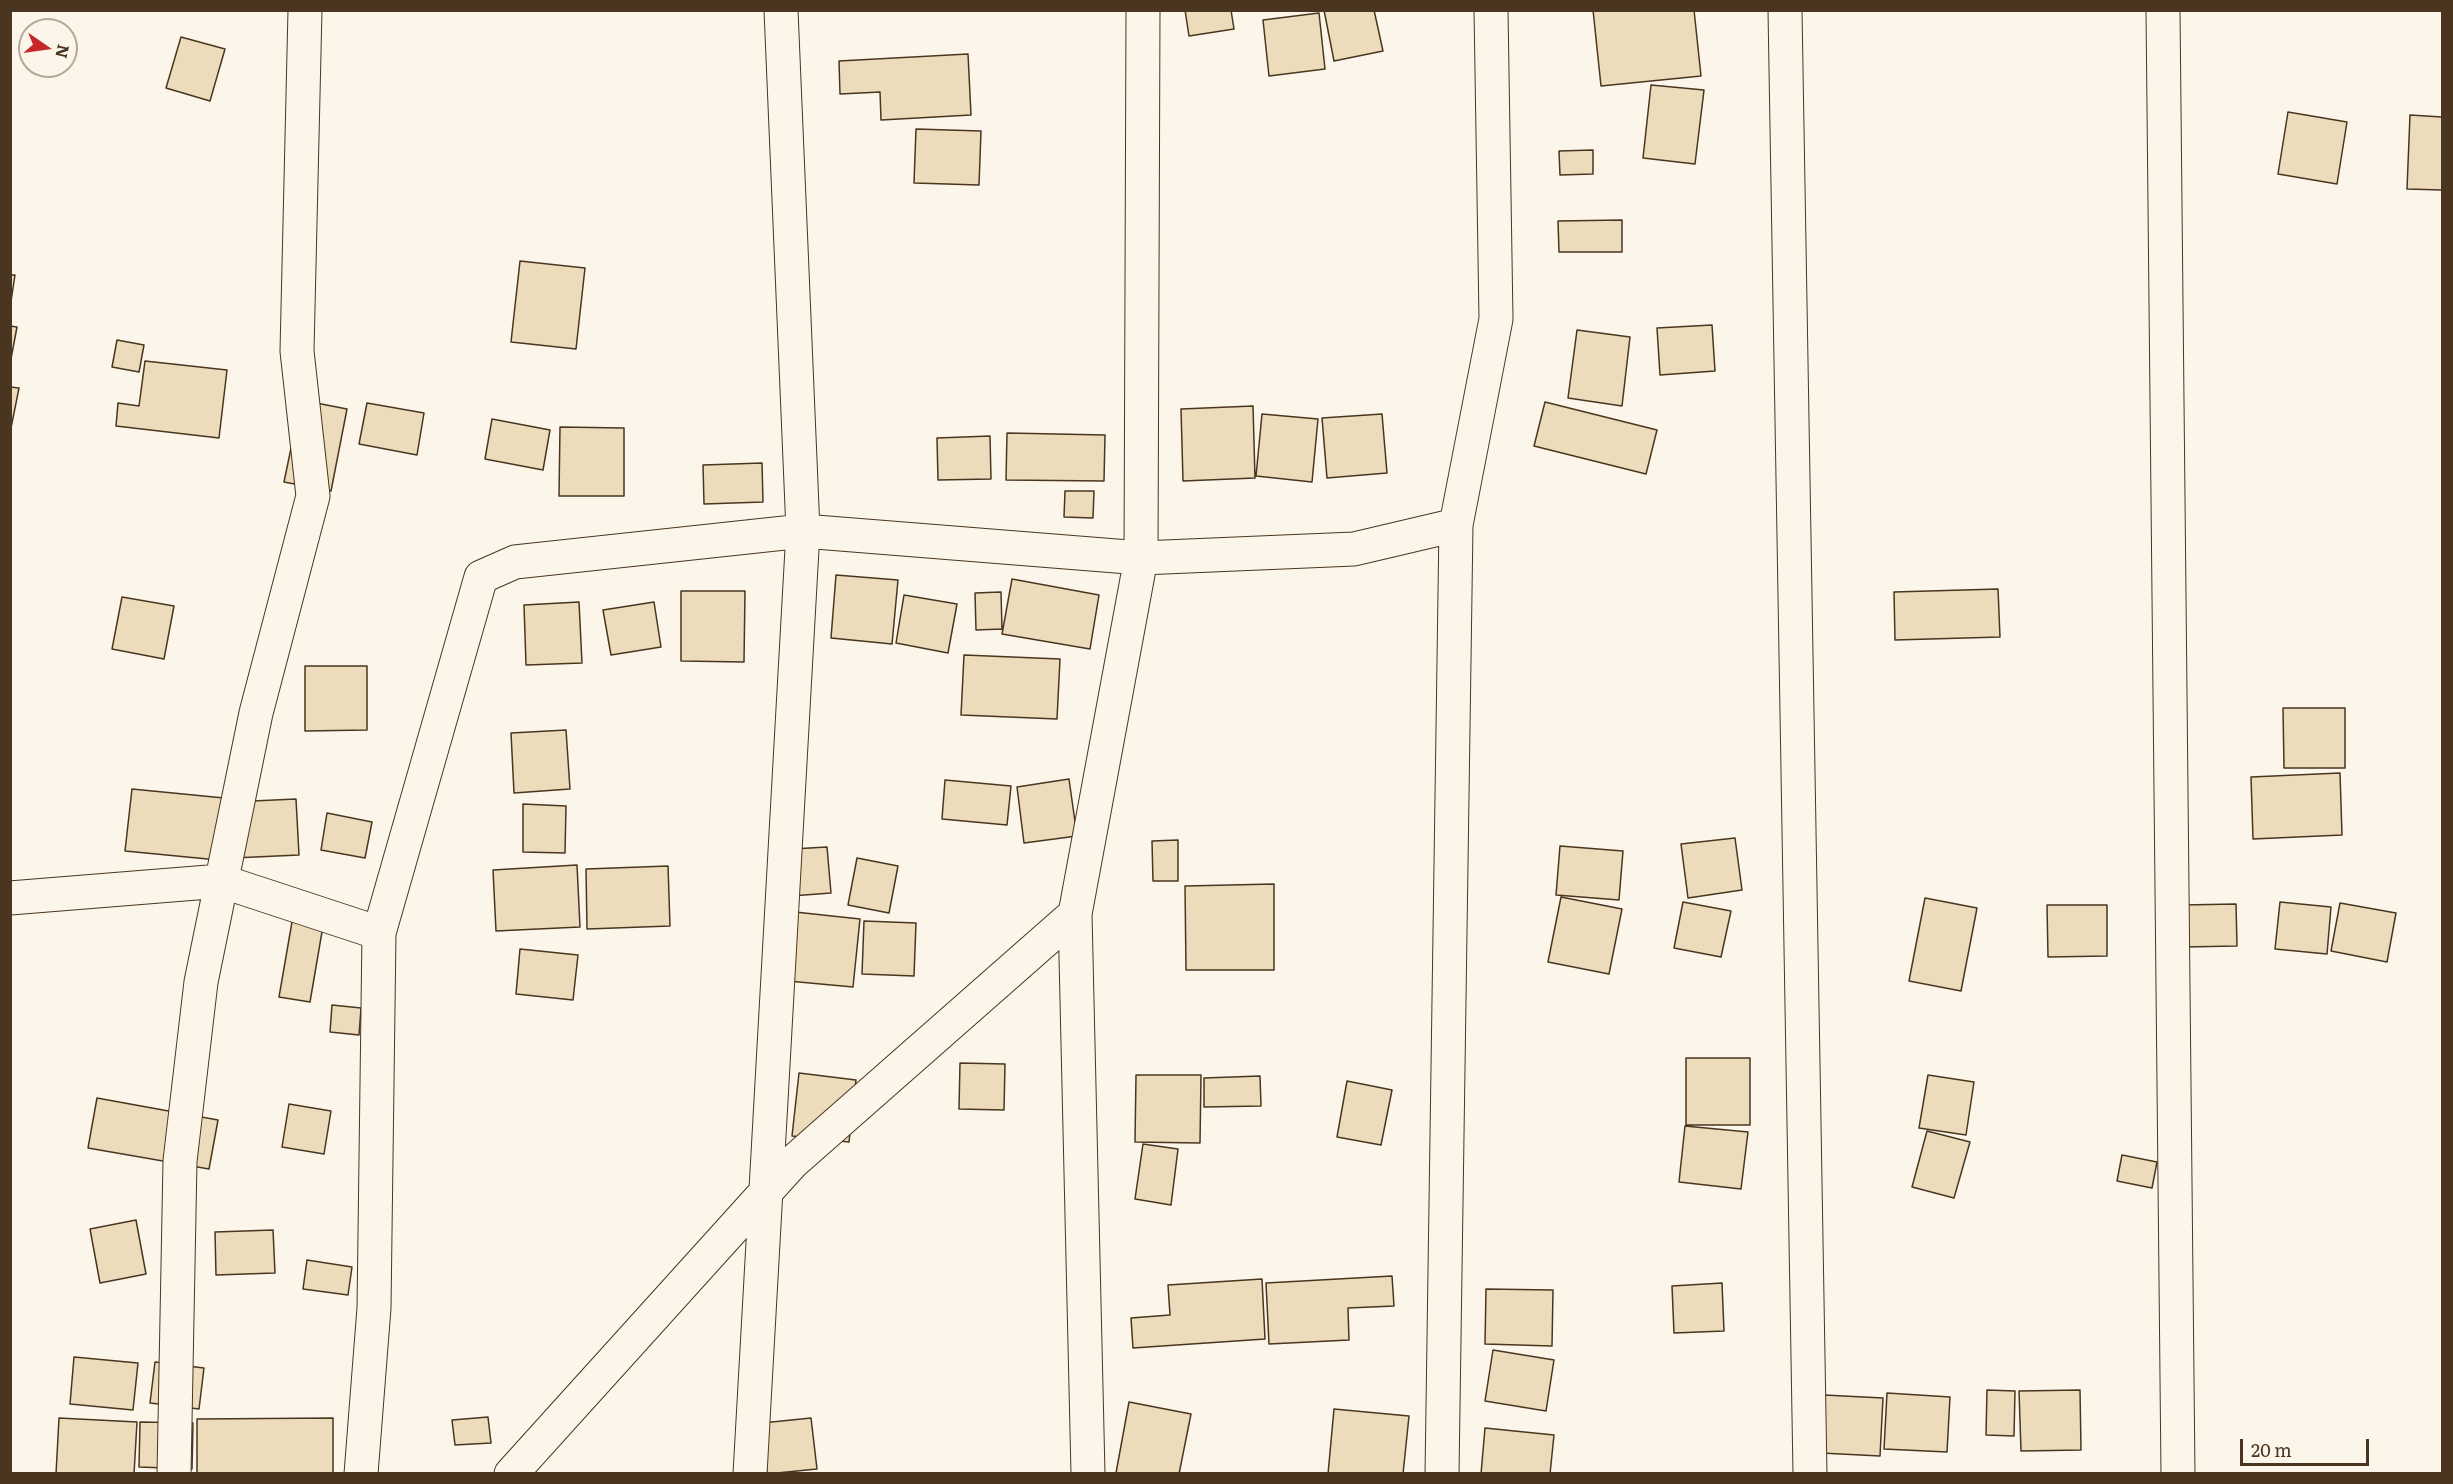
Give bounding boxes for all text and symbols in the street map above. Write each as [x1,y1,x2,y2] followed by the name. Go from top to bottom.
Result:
[18,18,78,78] north arrow
[50,42,77,61] text: N
[2243,1427,2372,1465] scale bar
[2251,1436,2292,1463] text: 20 m

